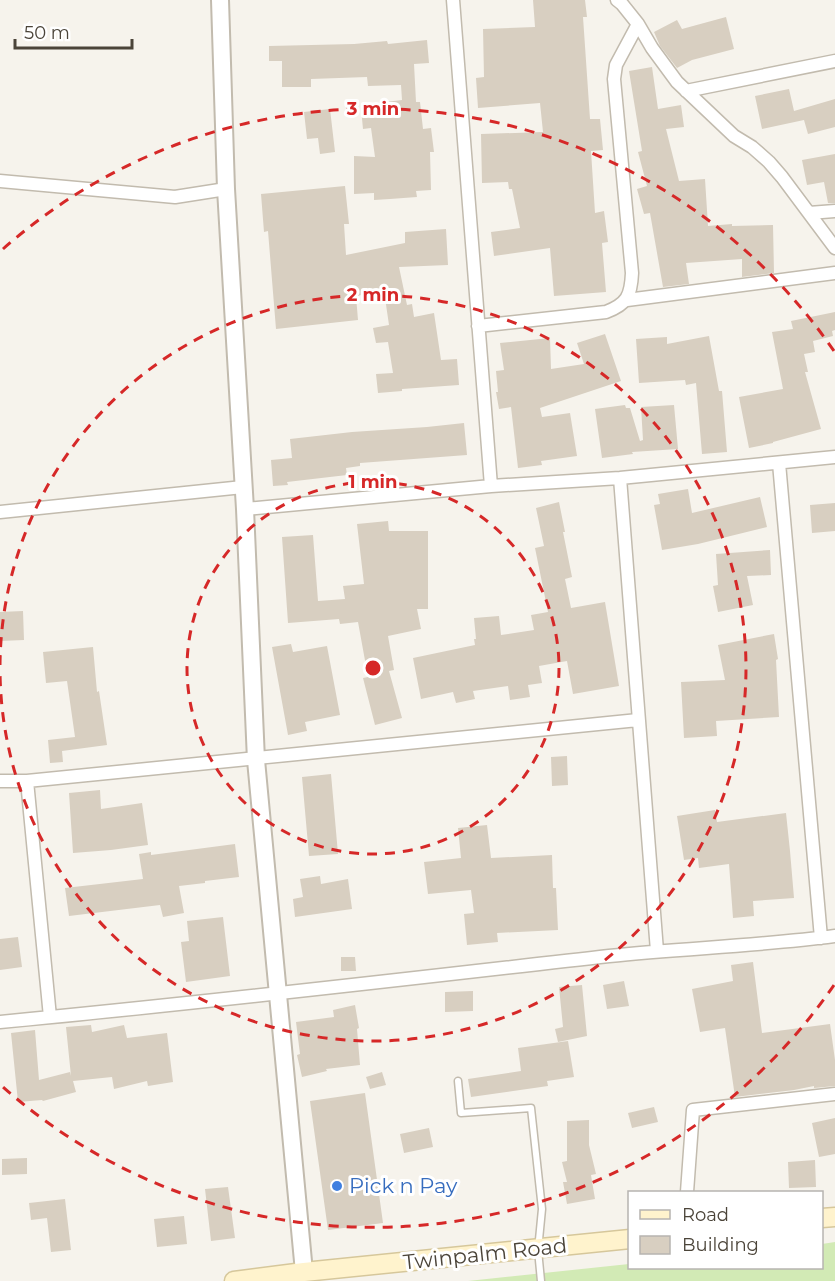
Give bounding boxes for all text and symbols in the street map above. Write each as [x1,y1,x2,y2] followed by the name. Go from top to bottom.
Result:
[15,12,132,50] scale bar
[24,22,70,44] text: 50 m
[346,98,399,120] text: 3 min
[347,284,399,306] text: 2 min
[349,471,397,493] text: 1 min
[363,658,383,678] centre of rings
[349,1173,458,1198] place label: Pick n Pay
[330,1179,344,1193] marker: Pick n Pay
[628,1191,823,1269] legend
[682,1204,729,1226] text: Road
[402,1232,568,1275] street label: Twinpalm Road
[682,1234,759,1256] text: Building

